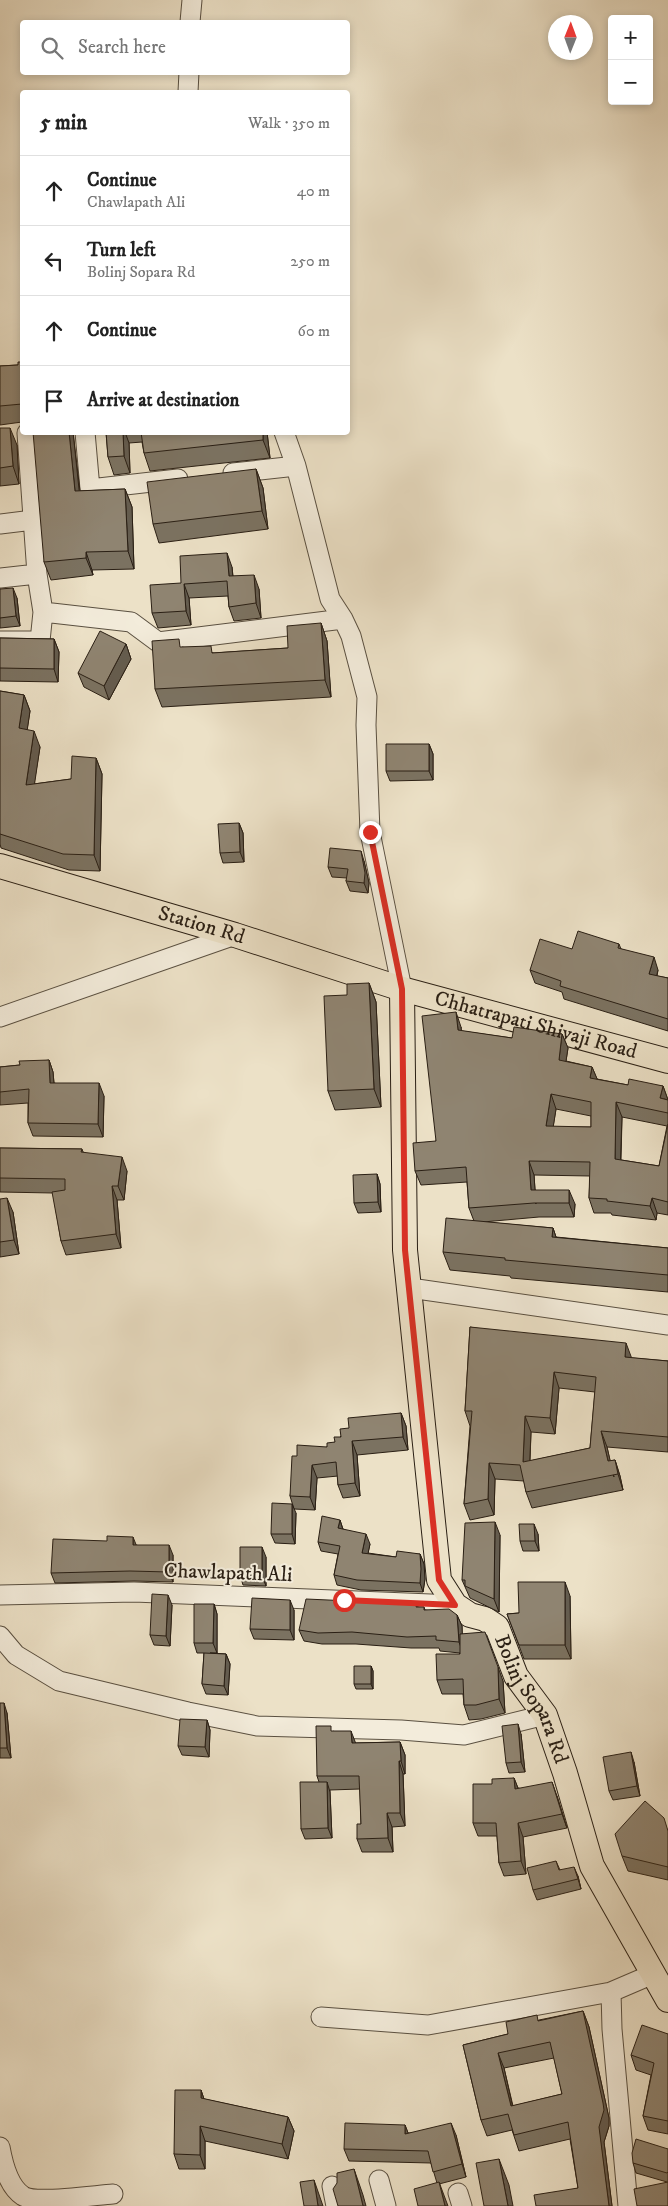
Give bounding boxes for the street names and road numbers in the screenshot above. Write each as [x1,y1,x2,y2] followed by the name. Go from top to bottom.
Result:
[155,900,249,950] street label: Station Rd
[432,985,640,1065] street label: Chhatrapati Shivaji Road
[163,1558,293,1588] street label: Chawlapath Ali
[488,1631,574,1767] street label: Bolinj Sopara Rd

